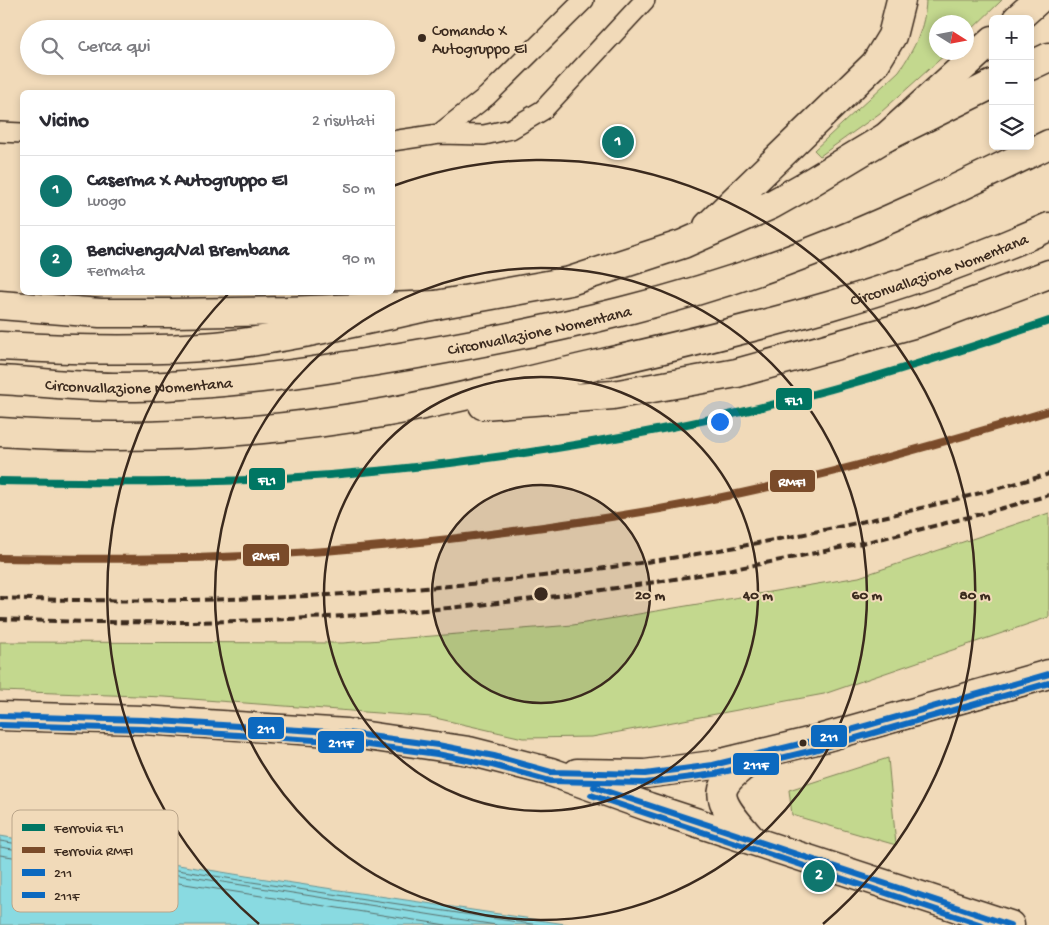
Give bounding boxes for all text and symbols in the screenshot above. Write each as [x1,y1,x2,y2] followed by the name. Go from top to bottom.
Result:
[929,15,974,60] north arrow
[989,15,1034,150] map controls
[989,15,1034,60] button: +
[20,20,395,75] search box
[432,23,528,60] place label: Comando X Autogruppo EI
[416,32,428,44] marker: Comando X Autogruppo EI
[38,34,66,62] icon: search
[78,36,151,59] text: Cerca qui
[989,60,1034,105] button: −
[989,105,1034,150] button: layers
[40,110,89,135] text: Vicino
[312,113,375,132] text: 2 risultati
[602,123,634,161] pin: 1
[87,170,288,193] text: Caserma X Autogruppo EI
[53,181,59,200] text: 1
[342,181,375,200] text: 50 m
[87,193,126,212] text: Luogo
[848,231,1033,312] street label: Circonvallazione Nomentana
[87,240,289,263] text: Bencivenga/Val Brembana
[52,251,60,270] text: 2
[343,251,375,270] text: 90 m
[87,263,145,282] text: Fermata
[446,303,635,361] street label: Circonvallazione Nomentana
[44,375,235,400] street label: Circonvallazione Nomentana
[775,387,813,411] line badge: FL1
[784,393,803,410] text: FL1
[707,409,733,435] your location
[248,467,286,491] line badge: FL1
[769,469,816,493] line badge: RMFI
[257,473,276,490] text: FL1
[777,475,806,492] text: RMFI
[242,543,290,567] line badge: RMFI
[251,549,280,566] text: RMFI
[532,585,550,603] centre of rings
[635,587,665,605] text: 20 m
[742,587,773,605] text: 40 m
[852,587,883,605] text: 60 m
[960,587,991,605] text: 80 m
[247,716,285,740] line badge: 211
[257,722,275,739] text: 211
[810,724,848,748] line badge: 211
[317,730,365,754] line badge: 211F
[820,730,838,747] text: 211
[328,736,355,753] text: 211F
[798,738,808,748] unlabelled marker
[732,752,780,776] line badge: 211F
[743,758,770,775] text: 211F
[12,810,178,912] legend
[53,821,124,838] text: Ferrovia FL1
[53,844,133,861] text: Ferrovia RMFI
[803,857,835,895] pin: 2
[54,866,72,883] text: 211
[54,889,80,906] text: 211F

